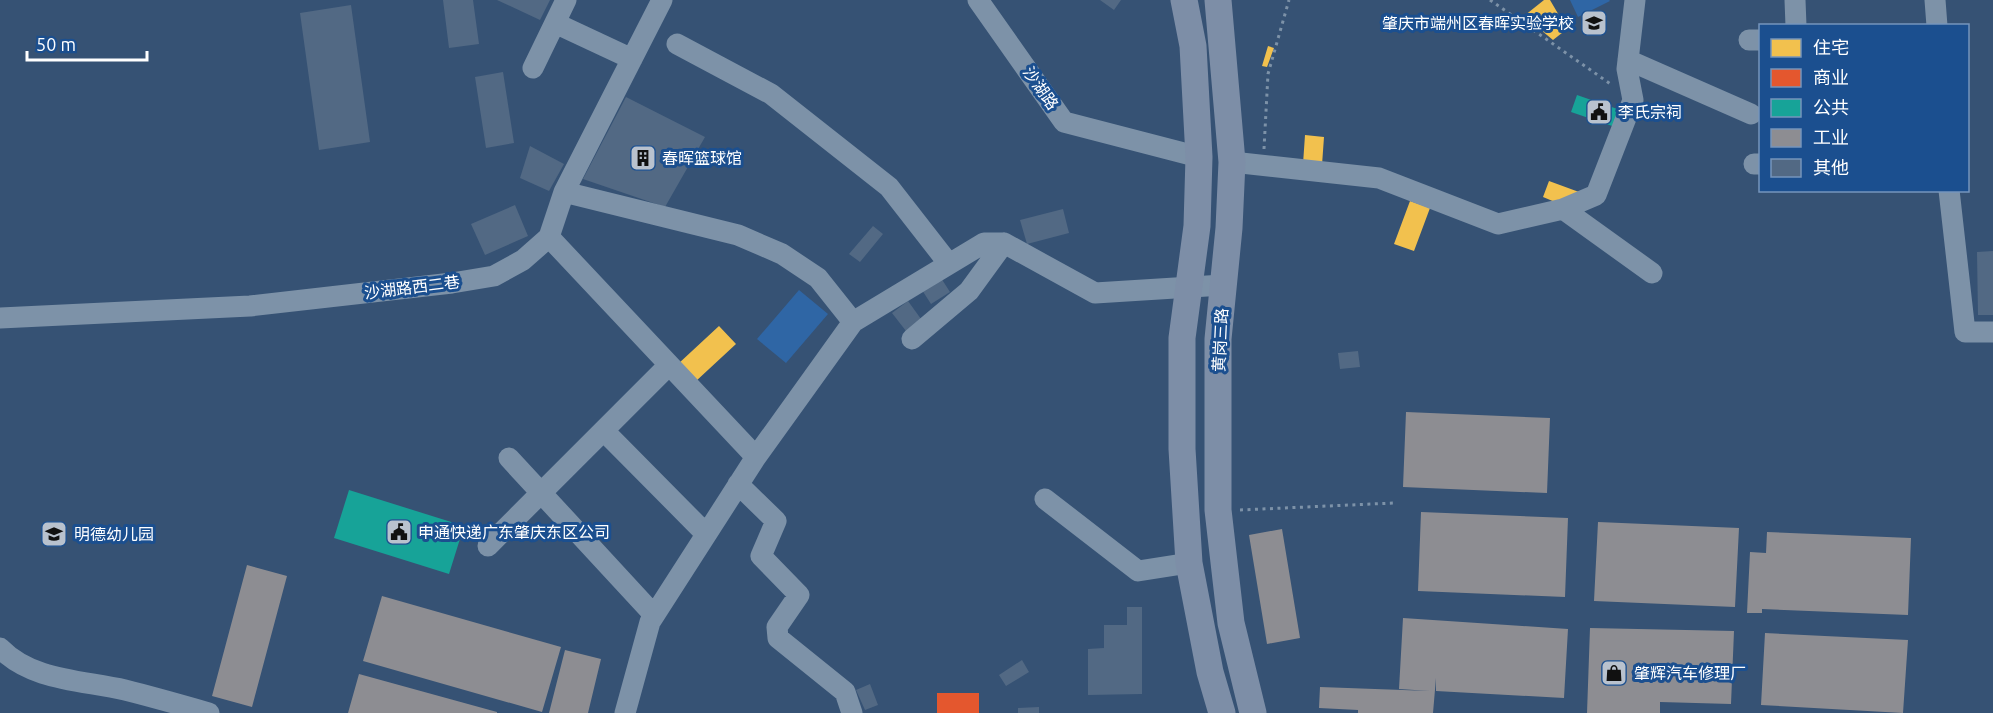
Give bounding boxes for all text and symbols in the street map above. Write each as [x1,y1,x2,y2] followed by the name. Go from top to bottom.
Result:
[1579,8,1609,38] school or university icon: 肇庆市端州区春晖实验学校
[1382,14,1574,32] place label: 肇庆市端州区春晖实验学校
[27,24,147,62] scale bar
[1759,24,1969,192] legend
[36,34,76,54] text: 50 m
[1813,37,1849,57] text: 住宅
[1020,63,1062,113] street label: 沙湖路
[1813,67,1849,87] text: 商业
[1584,97,1614,127] public building icon: 李氏宗祠
[1813,97,1849,117] text: 公共
[1618,103,1682,121] place label: 李氏宗祠
[1813,127,1849,147] text: 工业
[628,143,658,173] building icon: 春晖篮球馆
[662,149,742,167] place label: 春晖篮球馆
[1813,157,1849,177] text: 其他
[363,272,461,302] street label: 沙湖路西二巷
[1209,308,1231,372] street label: 黄岗三路
[384,517,414,547] public building icon: 申通快递广东肇庆东区公司
[39,519,69,549] school or university icon: 明德幼儿园
[418,523,610,541] place label: 申通快递广东肇庆东区公司
[74,525,154,543] place label: 明德幼儿园
[1599,658,1629,688] shop icon: 肇辉汽车修理厂
[1634,664,1746,682] place label: 肇辉汽车修理厂

